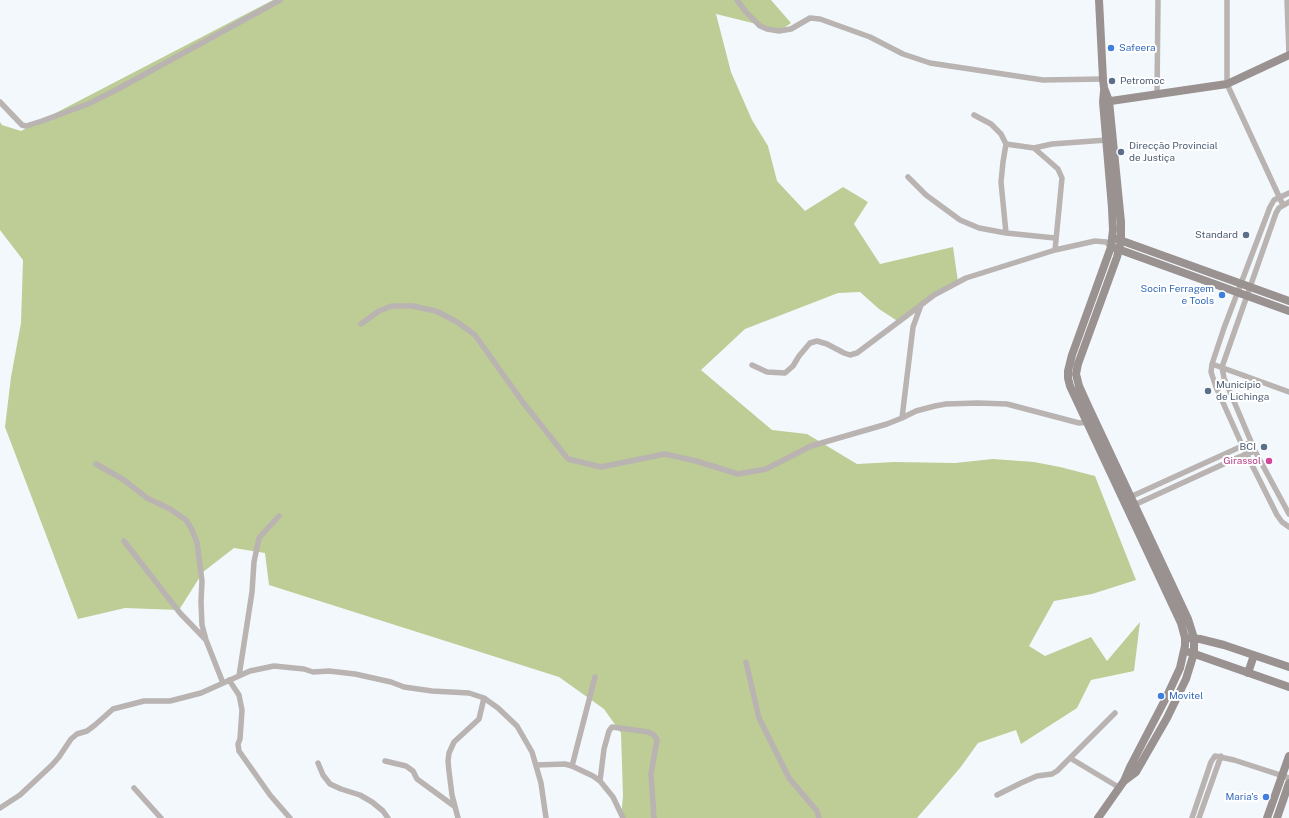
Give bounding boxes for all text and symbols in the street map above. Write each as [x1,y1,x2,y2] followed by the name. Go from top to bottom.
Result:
[1119,42,1156,54] place label: Safeera
[1106,43,1116,53] marker: Safeera
[1120,75,1165,87] place label: Petromoc
[1107,76,1117,86] marker: Petromoc
[1129,140,1218,164] place label: Direcção Provincial de Justiça
[1116,147,1126,157] marker: Direcção Provincial de Justiça
[1195,229,1238,241] place label: Standard
[1241,230,1251,240] marker: Standard
[1141,283,1214,306] place label: Socin Ferragem e Tools
[1217,290,1227,300] marker: Socin Ferragem e Tools
[1216,379,1269,402] place label: Município de Lichinga
[1203,386,1213,396] marker: Município de Lichinga
[1240,441,1256,453] place label: BCI
[1259,442,1269,452] marker: BCI
[1223,455,1261,467] place label: Girassol
[1264,456,1274,466] marker: Girassol
[1169,690,1203,702] place label: Movitel
[1156,691,1166,701] marker: Movitel
[1225,791,1258,803] place label: Maria's
[1261,792,1271,802] marker: Maria's

